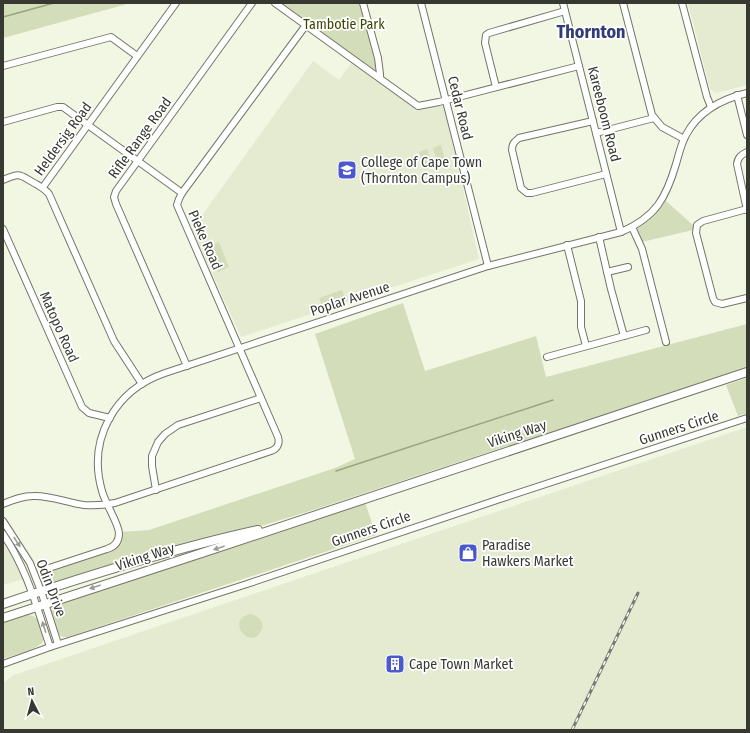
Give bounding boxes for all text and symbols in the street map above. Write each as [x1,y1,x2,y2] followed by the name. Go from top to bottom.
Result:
[303,16,385,33] park label: Tambotie Park
[557,21,625,43] district label: Thornton
[584,65,624,163] street label: Kareeboom Road
[444,74,476,142] street label: Cedar Road
[105,94,175,182] street label: Rifle Range Road
[31,99,95,179] street label: Heldersig Road
[361,154,482,187] place label: College of Cape Town (Thornton Campus)
[336,159,358,181] school or university icon: College of Cape Town (Thornton Campus)
[184,208,226,272] street label: Pieke Road
[308,278,392,320] street label: Poplar Avenue
[36,289,82,365] street label: Matopo Road
[637,407,721,449] street label: Gunners Circle
[485,416,549,451] street label: Viking Way
[329,507,413,550] street label: Gunners Circle
[13,536,20,548] one-way arrow
[482,537,574,570] place label: Paradise Hawkers Market
[113,539,177,574] street label: Viking Way
[457,542,479,564] shop icon: Paradise Hawkers Market
[212,545,224,551] one-way arrow
[32,557,70,619] street label: Odin Drive
[89,585,101,591] one-way arrow
[40,621,46,633] one-way arrow
[384,653,406,675] building icon: Cape Town Market
[409,656,513,673] place label: Cape Town Market
[12,681,52,721] north arrow
[27,685,35,698] text: N

